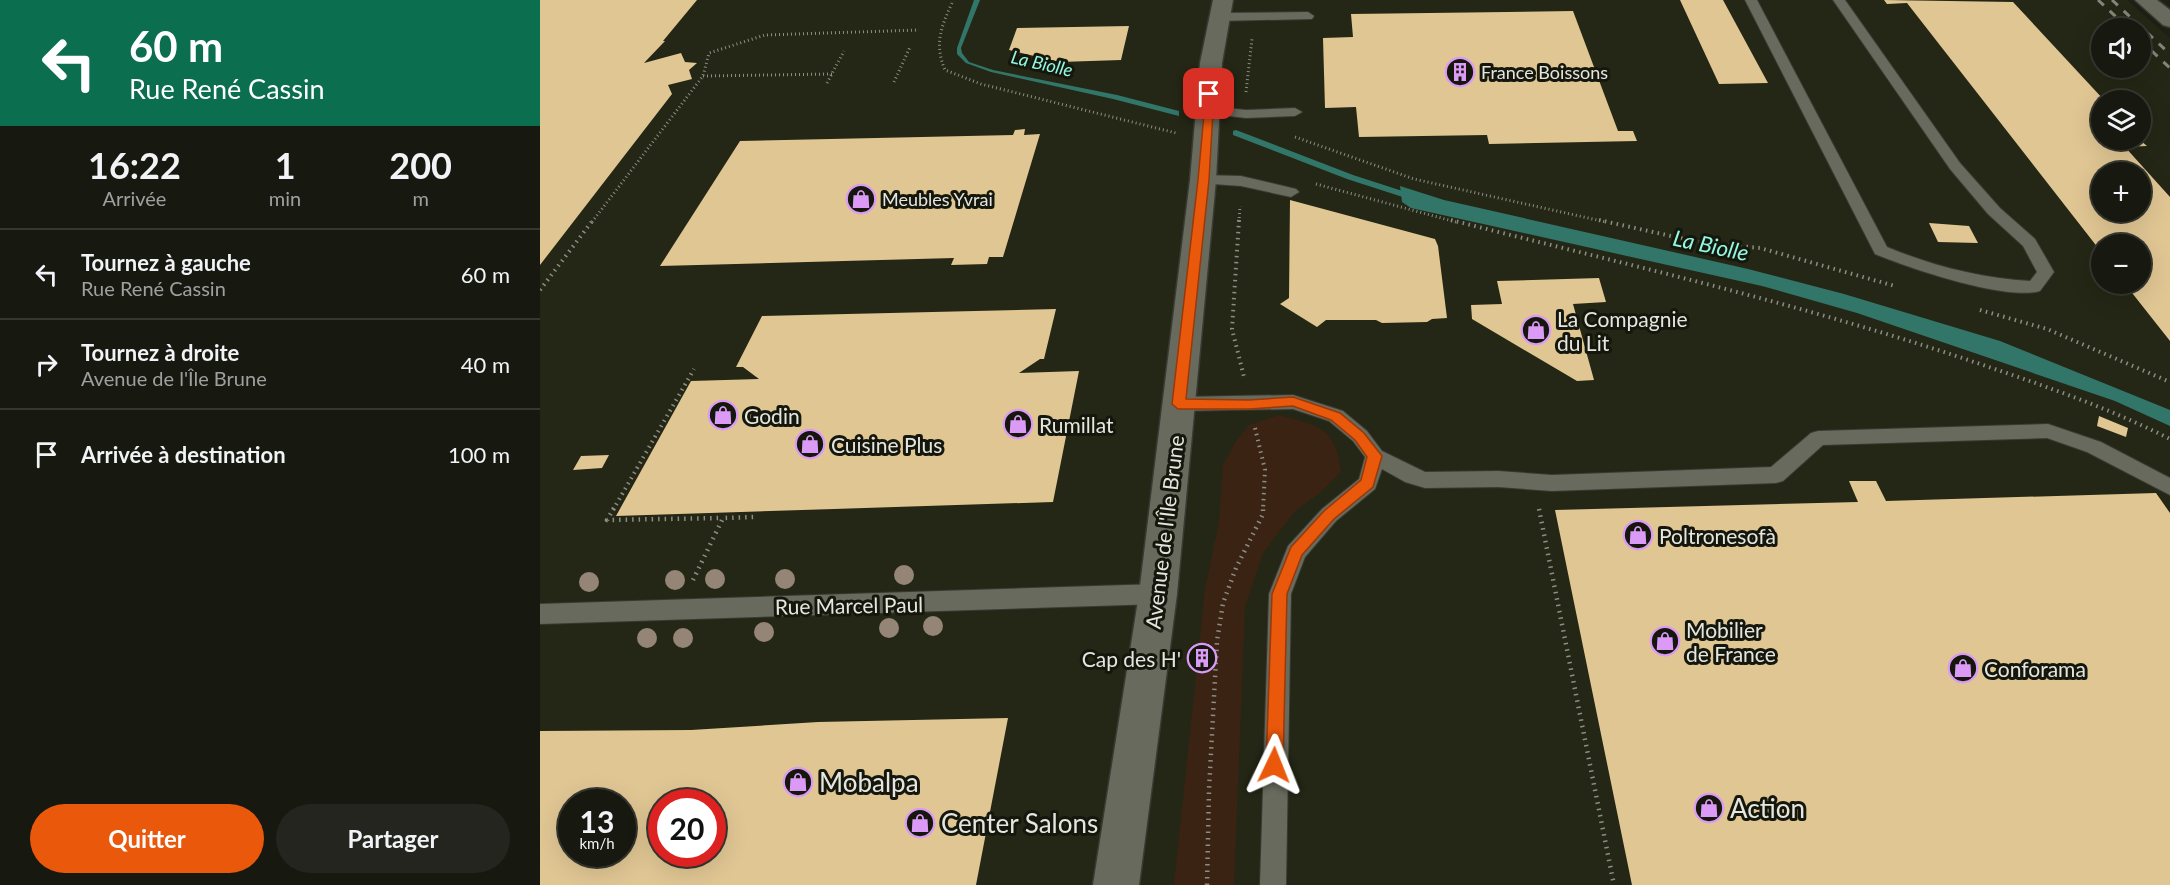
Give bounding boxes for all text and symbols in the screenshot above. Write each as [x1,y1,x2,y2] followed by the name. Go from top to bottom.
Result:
[2091,18,2151,294] map controls
[2091,18,2151,78] button: sound
[129,21,223,71] text: 60 m
[30,24,108,102] icon: left
[1009,45,1075,81] water label: La Biolle
[1444,56,1476,88] building icon: France Boissons
[1481,61,1608,83] place label: France Boissons
[1183,68,1234,119] pin
[129,72,325,105] text: Rue René Cassin
[1192,77,1225,110] icon: arrive
[2091,90,2151,150] button: layers
[88,143,181,187] text: 16:22
[275,143,296,187] text: 1
[389,143,452,187] text: 200
[2091,162,2151,222] button: +
[845,183,877,215] shop icon: Meubles Yvrai
[102,186,166,210] text: Arrivée
[269,186,301,210] text: min
[412,186,429,210] text: m
[882,188,993,210] place label: Meubles Yvrai
[1671,224,1751,266] water label: La Biolle
[2091,234,2151,294] button: −
[81,249,251,276] text: Tournez à gauche
[30,258,63,291] icon: left
[461,261,510,288] text: 60 m
[81,276,226,300] text: Rue René Cassin
[1557,306,1688,355] place label: La Compagnie du Lit
[1520,314,1552,346] shop icon: La Compagnie du Lit
[81,339,239,366] text: Tournez à droite
[30,348,63,381] icon: right
[461,351,510,378] text: 40 m
[81,366,267,390] text: Avenue de l'Île Brune
[707,399,739,431] shop icon: Godin
[744,403,800,428] place label: Godin
[1002,408,1034,440] shop icon: Rumillat
[1039,412,1114,437] place label: Rumillat
[794,428,826,460] shop icon: Cuisine Plus
[831,432,942,457] place label: Cuisine Plus
[1140,434,1188,630] street label: Avenue de l'Île Brune
[30,438,63,471] icon: arrive
[81,441,286,468] text: Arrivée à destination
[448,441,510,468] text: 100 m
[1622,519,1654,551] shop icon: Poltronesofà
[1659,523,1776,548] place label: Poltronesofà
[775,591,923,619] street label: Rue Marcel Paul
[1686,617,1776,666] place label: Mobilier de France
[1649,625,1681,657] shop icon: Mobilier de France
[1186,642,1218,674] building icon: Cap des H'
[1082,646,1181,671] place label: Cap des H'
[1947,652,1979,684] shop icon: Conforama
[1984,656,2086,681] place label: Conforama
[1242,733,1306,797] position arrow
[782,766,814,798] shop icon: Mobalpa
[819,766,919,798] place label: Mobalpa
[648,789,726,867] speed limit sign: 20
[1693,792,1725,824] shop icon: Action
[1730,792,1805,824] place label: Action
[580,803,614,839] text: 13
[30,804,264,873] button: Quitter
[276,804,510,873] button: Partager
[904,807,936,839] shop icon: Center Salons
[941,807,1098,839] place label: Center Salons
[579,834,615,852] text: km/h

